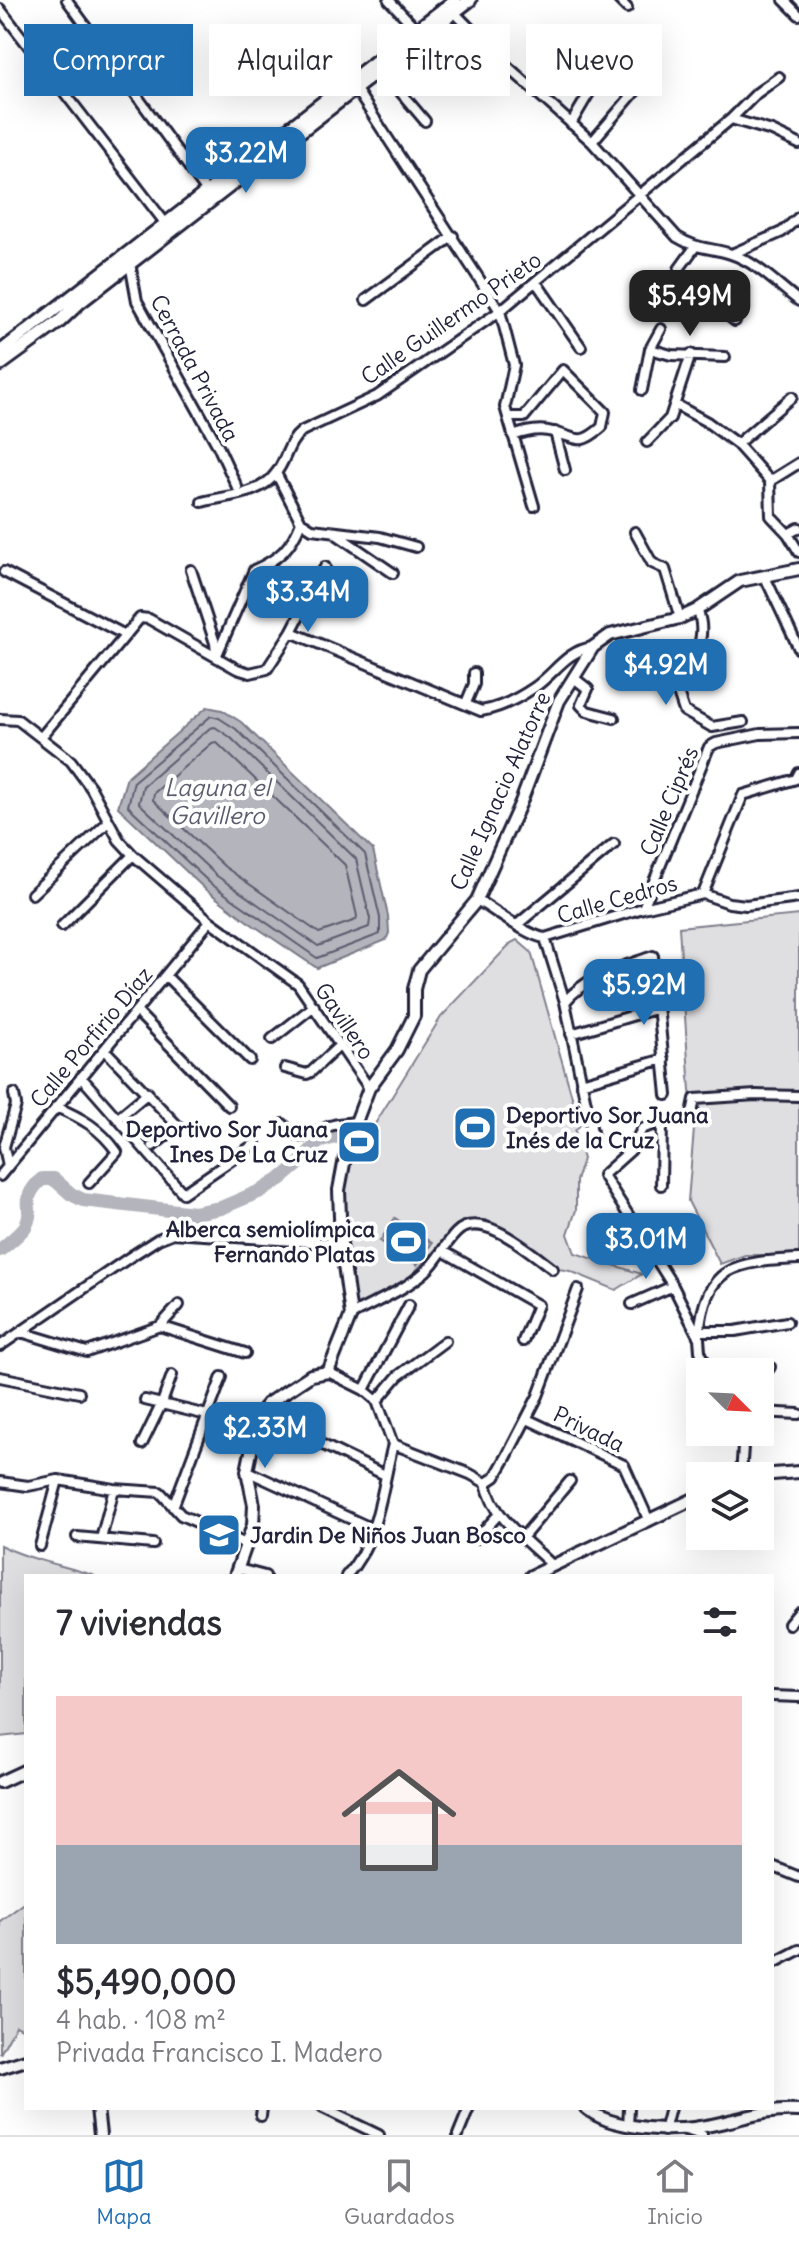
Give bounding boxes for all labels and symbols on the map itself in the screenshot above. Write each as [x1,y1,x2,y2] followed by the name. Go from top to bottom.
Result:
[181,127,311,195] pin: $3.22M
[355,245,547,391] street label: Calle Guillermo Prieto
[625,270,755,338] pin: $5.49M
[145,290,245,446] street label: Cerrada Privada
[243,566,373,634] pin: $3.34M
[601,639,731,707] pin: $4.92M
[444,687,556,895] street label: Calle Ignacio Alatorre
[633,742,705,860] street label: Calle Ciprés
[164,772,273,830] water label: Laguna el Gavillero
[554,868,680,930] street label: Calle Cedros
[579,959,709,1027] pin: $5.92M
[24,961,158,1113] street label: Calle Porfirio Díaz
[309,977,381,1065] street label: Gavillero
[506,1101,709,1154] place label: Deportivo Sor Juana Inés de la Cruz
[451,1104,499,1152] sports icon: Deportivo Sor Juana Inés de la Cruz
[125,1115,328,1168] place label: Deportivo Sor Juana Ines De La Cruz
[335,1118,383,1166] sports icon: Deportivo Sor Juana Ines De La Cruz
[581,1213,711,1281] pin: $3.01M
[166,1215,375,1268] place label: Alberca semiolímpica Fernando Platas
[382,1218,430,1266] sports icon: Alberca semiolímpica Fernando Platas
[686,1358,774,1446] north arrow
[549,1400,629,1458] street label: Privada
[200,1402,330,1470] pin: $2.33M
[195,1511,243,1559] school or university icon: Jardin De Niños Juan Bosco
[250,1521,526,1549] place label: Jardin De Niños Juan Bosco

